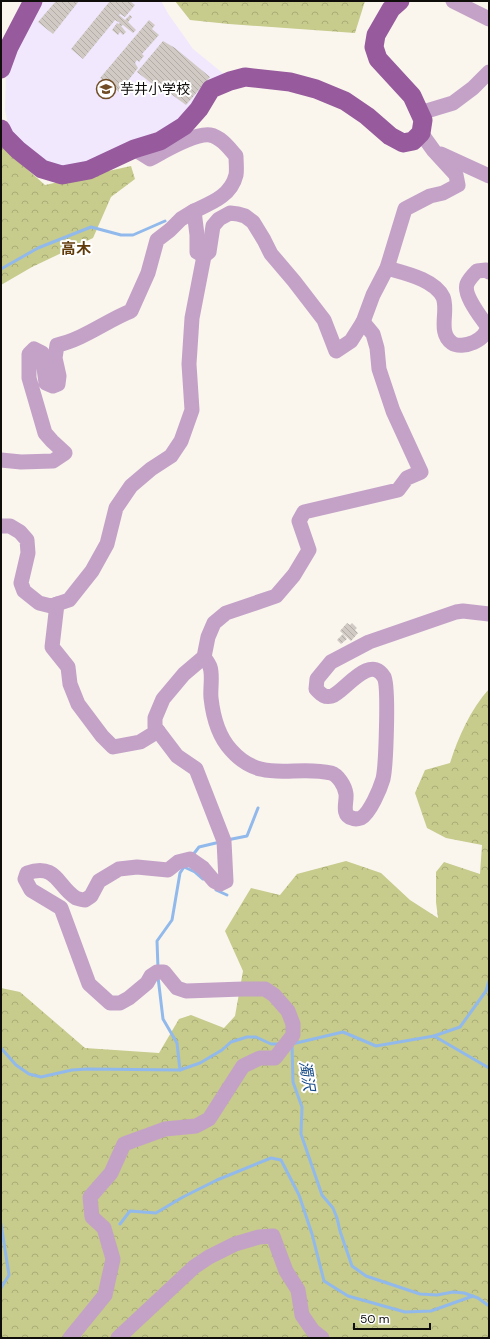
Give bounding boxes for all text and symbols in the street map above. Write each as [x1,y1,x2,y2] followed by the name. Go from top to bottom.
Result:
[95,78,117,100] school or university icon: 芋井小学校
[120,80,190,98] place label: 芋井小学校
[61,239,91,259] district label: 高木
[295,1060,320,1094] water label: 濁沢
[354,1305,430,1331] scale bar
[360,1311,389,1327] text: 50 m

